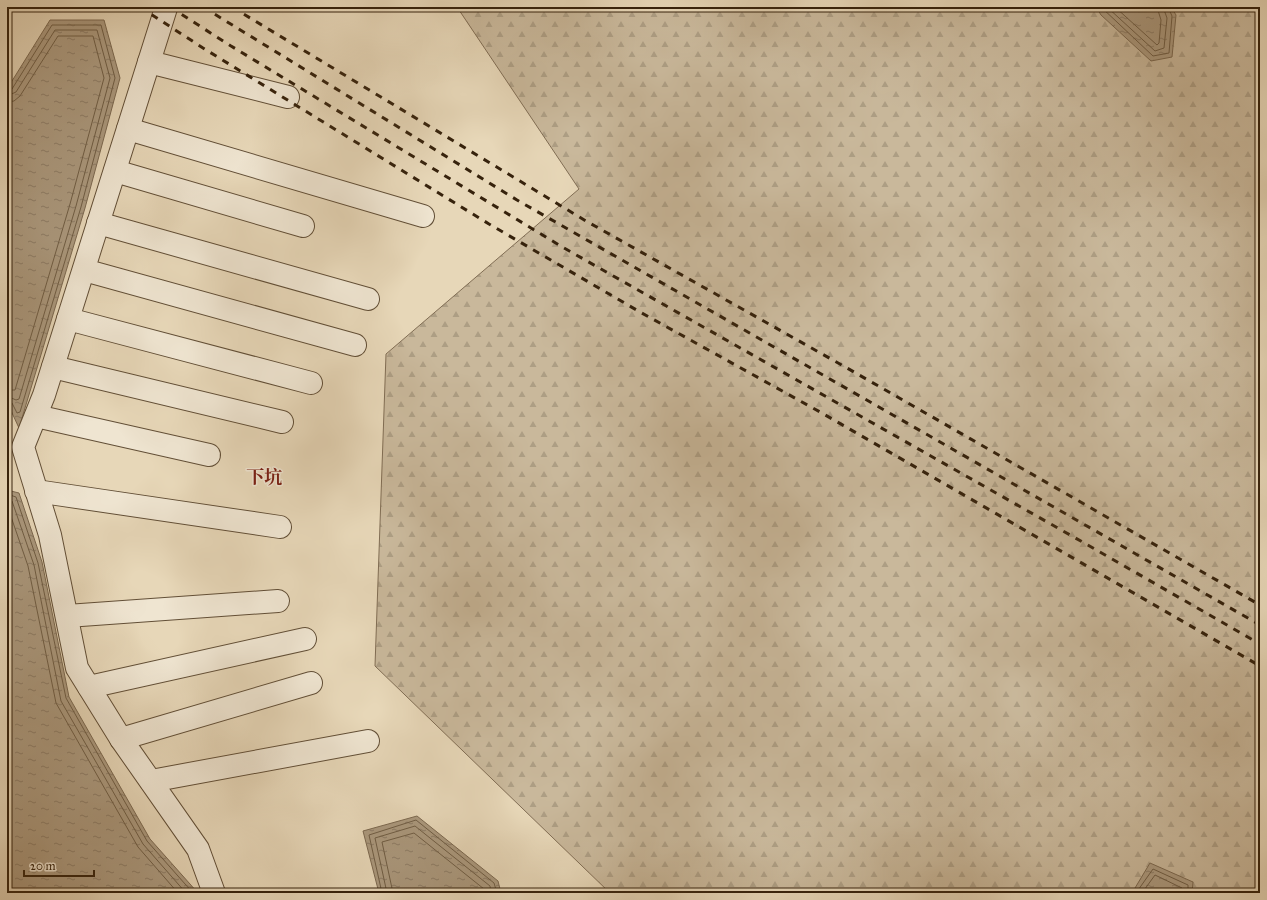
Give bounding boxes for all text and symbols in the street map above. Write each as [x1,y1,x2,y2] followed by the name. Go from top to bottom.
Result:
[246,466,282,488] district label: 下坑
[24,852,94,878] scale bar
[30,859,56,873] text: 20 m

